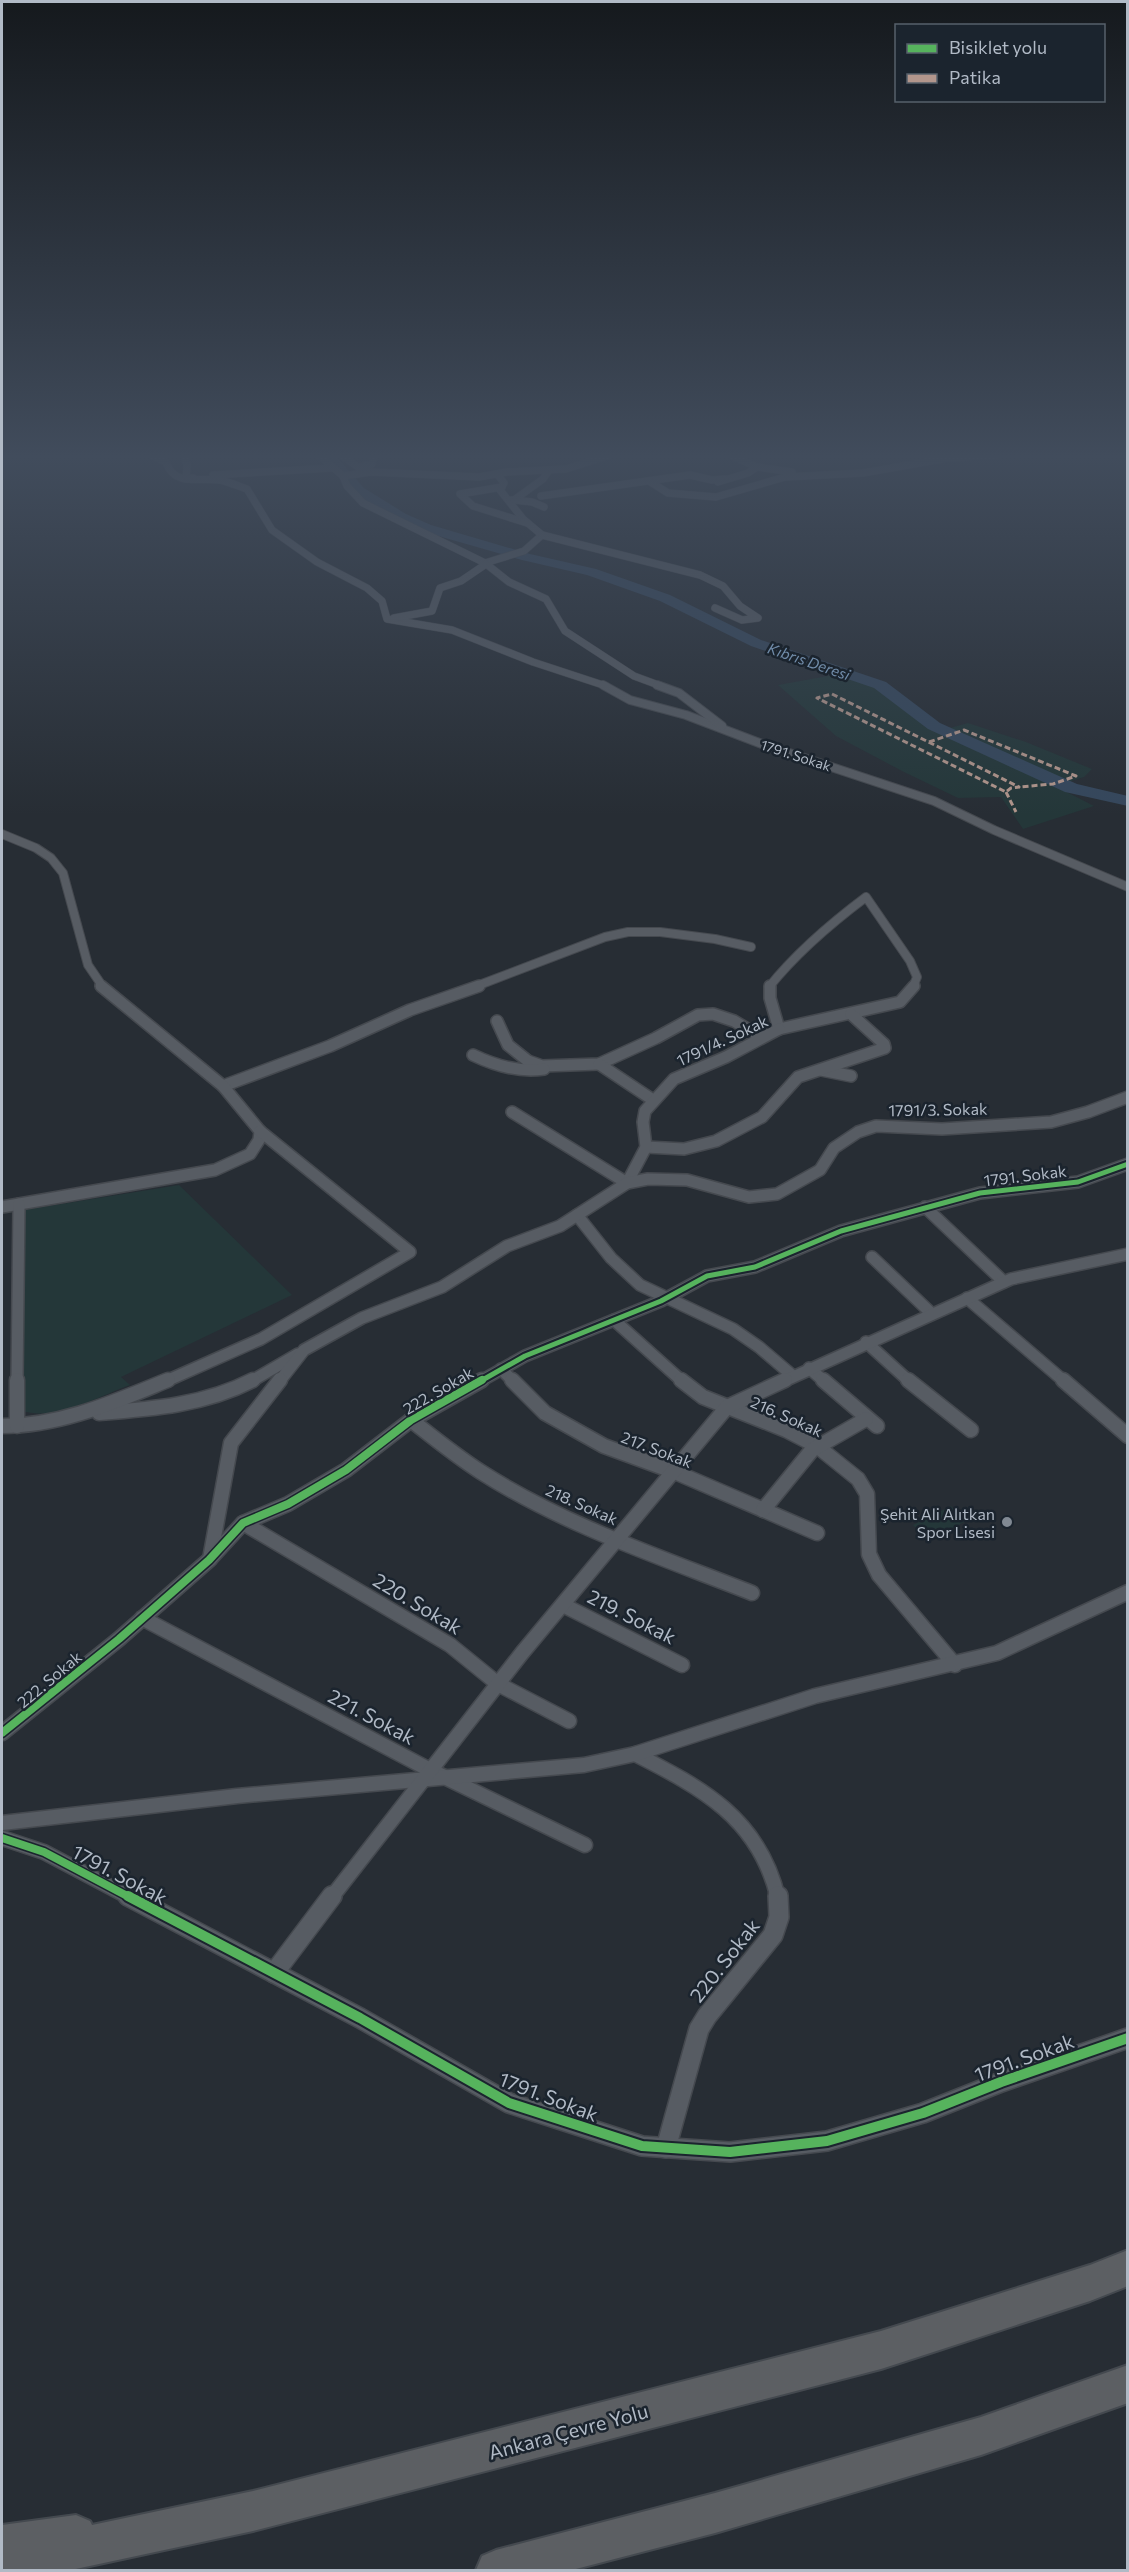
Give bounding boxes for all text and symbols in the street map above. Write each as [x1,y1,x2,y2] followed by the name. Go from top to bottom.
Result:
[895,24,1105,102] legend
[949,36,1047,58] text: Bisiklet yolu
[949,66,1001,88] text: Patika
[766,639,853,684] water label: Kıbrıs Deresi
[759,736,834,774] street label: 1791. Sokak
[673,1010,771,1069] street label: 1791/4. Sokak
[888,1099,988,1119] street label: 1791/3. Sokak
[983,1160,1068,1190] street label: 1791. Sokak
[399,1362,477,1418] street label: 222. Sokak
[748,1392,826,1440] street label: 216. Sokak
[619,1427,696,1471] street label: 217. Sokak
[543,1480,621,1528] street label: 218. Sokak
[880,1504,995,1541] place label: Şehit Ali Alıtkan Spor Lisesi
[1000,1515,1014,1529] marker: Şehit Ali Alıtkan Spor Lisesi
[369,1567,467,1639] street label: 220. Sokak
[584,1584,680,1649] street label: 219. Sokak
[13,1646,85,1711] street label: 222. Sokak
[324,1683,420,1749] street label: 221. Sokak
[68,1839,172,1909] street label: 1791. Sokak
[684,1913,764,2006] street label: 220. Sokak
[971,2028,1077,2086] street label: 1791. Sokak
[496,2066,602,2126] street label: 1791. Sokak
[486,2398,650,2464] street label: Ankara Çevre Yolu

